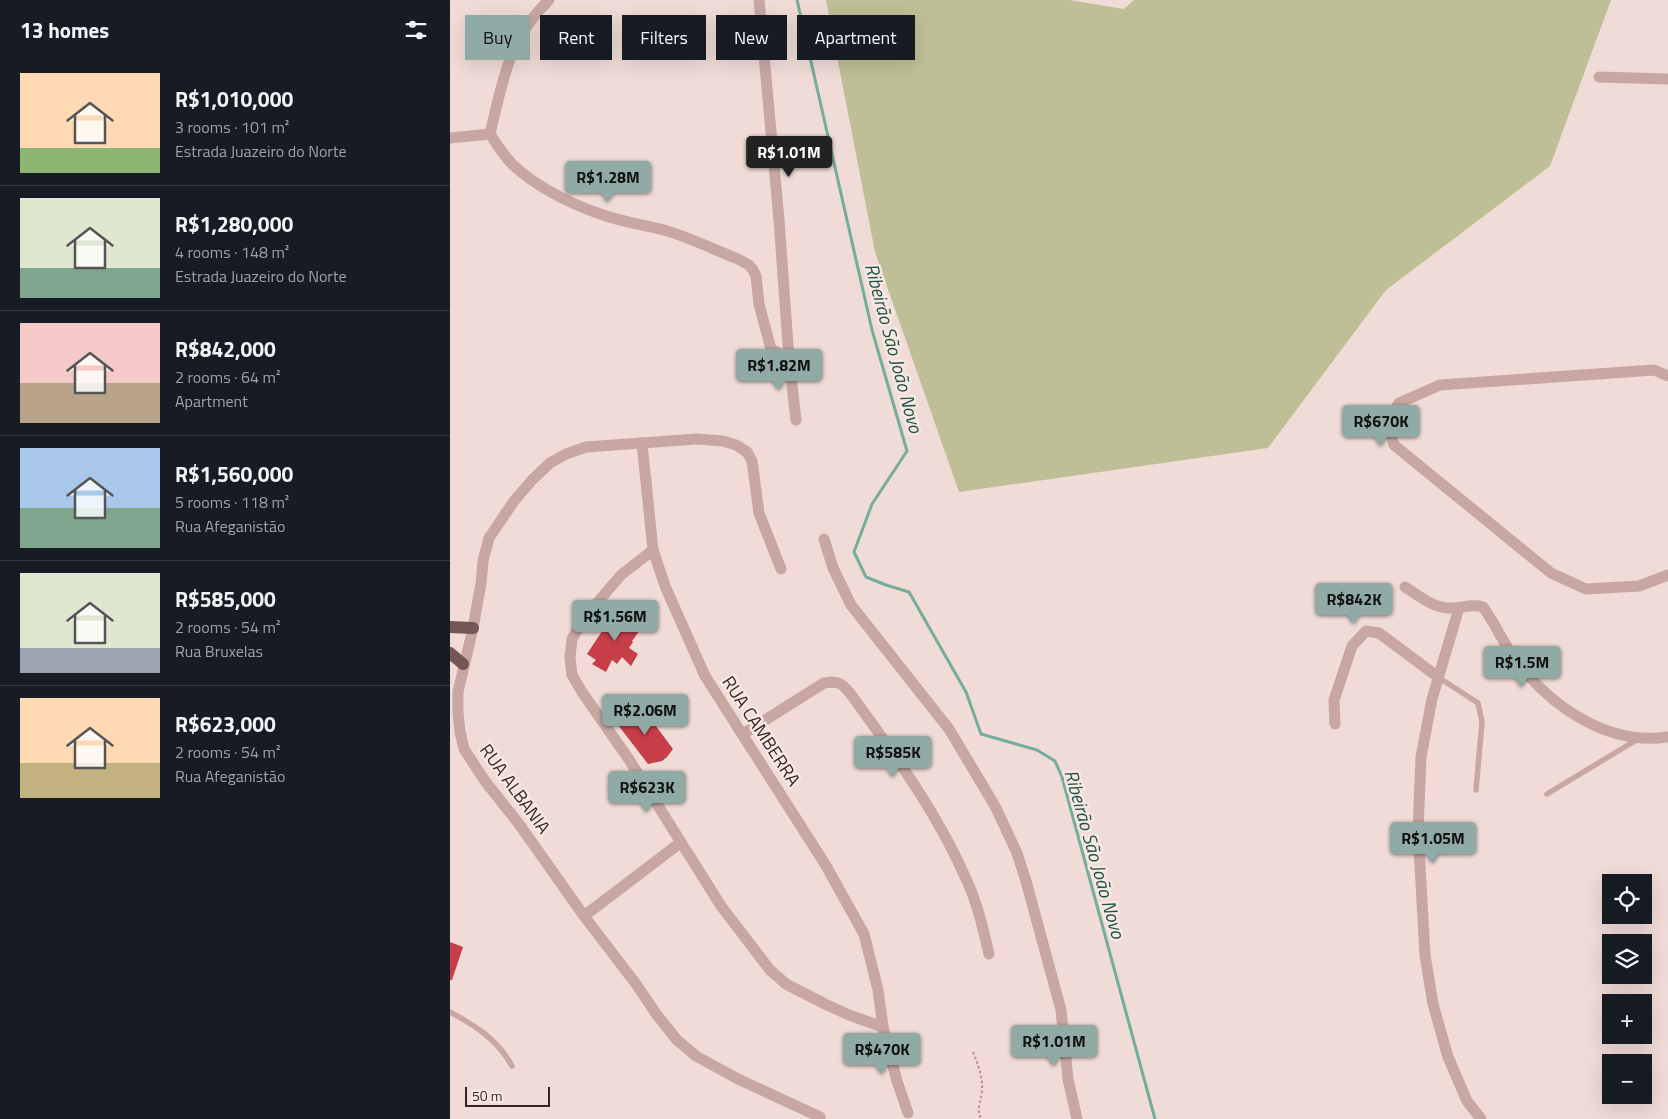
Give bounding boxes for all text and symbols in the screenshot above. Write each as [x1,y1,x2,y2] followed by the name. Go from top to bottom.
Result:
[20,14,109,46] text: 13 homes
[465,15,530,60] chip: Buy
[540,15,612,60] chip: Rent
[622,15,706,60] chip: Filters
[716,15,787,60] chip: New
[797,15,915,60] chip: Apartment
[402,16,430,44] icon: filters
[175,83,293,115] text: R$1,010,000
[60,93,120,153] icon: home
[175,115,289,139] text: 3 rooms · 101 m²
[743,136,835,178] pin: R$1.01M
[175,139,347,163] text: Estrada Juazeiro do Norte
[757,140,821,164] text: R$1.01M
[562,160,654,203] pin: R$1.28M
[576,165,640,189] text: R$1.28M
[175,208,293,240] text: R$1,280,000
[60,218,120,278] icon: home
[175,240,289,264] text: 4 rooms · 148 m²
[858,260,931,436] water label: Ribeirão São João Novo
[175,264,347,288] text: Estrada Juazeiro do Norte
[175,333,276,365] text: R$842,000
[60,343,120,403] icon: home
[733,348,825,391] pin: R$1.82M
[747,353,811,377] text: R$1.82M
[175,365,280,389] text: 2 rooms · 64 m²
[175,389,248,413] text: Apartment
[1340,404,1422,447] pin: R$670K
[1353,409,1409,433] text: R$670K
[175,458,293,490] text: R$1,560,000
[60,468,120,528] icon: home
[175,490,289,514] text: 5 rooms · 118 m²
[175,514,285,538] text: Rua Afeganistão
[1313,582,1395,625] pin: R$842K
[175,583,276,615] text: R$585,000
[1326,587,1382,611] text: R$842K
[60,593,120,653] icon: home
[569,600,661,642] pin: R$1.56M
[583,604,647,628] text: R$1.56M
[175,615,280,639] text: 2 rooms · 54 m²
[175,639,263,663] text: Rua Bruxelas
[1481,646,1563,688] pin: R$1.5M
[1495,650,1549,674] text: R$1.5M
[716,670,807,791] street label: RUA CAMBERRA
[599,694,691,736] pin: R$2.06M
[613,698,677,722] text: R$2.06M
[175,708,276,740] text: R$623,000
[60,718,120,778] icon: home
[852,736,934,778] pin: R$585K
[473,738,558,840] street label: RUA ALBANIA
[175,740,280,764] text: 2 rooms · 54 m²
[865,740,921,764] text: R$585K
[175,764,285,788] text: Rua Afeganistão
[1058,766,1134,942] water label: Ribeirão São João Novo
[606,770,688,813] pin: R$623K
[619,775,675,799] text: R$623K
[1387,822,1479,864] pin: R$1.05M
[1401,826,1465,850] text: R$1.05M
[1602,874,1652,1104] map controls
[1602,874,1652,924] button: locate
[1602,934,1652,984] button: layers
[1602,994,1652,1044] button: +
[1008,1024,1100,1067] pin: R$1.01M
[1022,1029,1086,1053] text: R$1.01M
[841,1032,923,1075] pin: R$470K
[854,1037,910,1061] text: R$470K
[1602,1054,1652,1104] button: −
[465,1084,550,1107] scale bar
[472,1085,502,1106] text: 50 m

